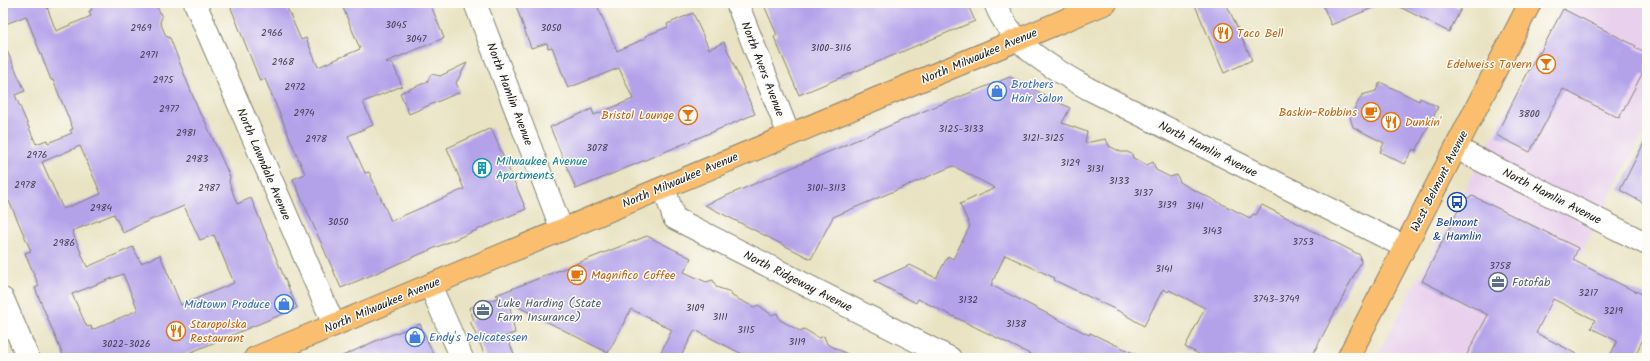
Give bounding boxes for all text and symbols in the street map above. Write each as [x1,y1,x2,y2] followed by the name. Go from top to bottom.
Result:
[385,17,407,33] house number: 3045
[736,19,790,120] street label: North Avers Avenue
[130,20,152,36] house number: 2969
[540,20,562,36] house number: 3050
[1212,22,1234,44] restaurant icon: Taco Bell
[918,23,1041,90] street label: North Milwaukee Avenue
[1237,24,1284,43] place label: Taco Bell
[261,25,283,41] house number: 2966
[406,31,427,47] house number: 3047
[481,40,538,149] street label: North Hamlin Avenue
[811,40,852,56] house number: 3100-3116
[140,47,158,63] house number: 2971
[1535,53,1557,75] bar icon: Edelweiss Tavern
[272,54,295,70] house number: 2968
[1446,55,1532,74] place label: Edelweiss Tavern
[153,72,174,88] house number: 2975
[1011,75,1063,108] place label: Brothers Hair Salon
[284,79,306,95] house number: 2972
[986,80,1008,102] shop icon: Brothers Hair Salon
[159,101,179,117] house number: 2977
[1360,101,1382,123] cafe icon: Baskin-Robbins
[1279,103,1357,122] place label: Baskin-Robbins
[677,104,699,126] bar icon: Bristol Lounge
[231,105,296,224] street label: North Lawndale Avenue
[294,105,315,121] house number: 2974
[601,106,675,125] place label: Bristol Lounge
[1518,106,1540,122] house number: 3800
[1380,111,1402,133] restaurant icon: Dunkin'
[1405,113,1442,132] place label: Dunkin'
[1155,116,1261,183] street label: North Hamlin Avenue
[939,121,984,137] house number: 3125-3133
[176,125,196,141] house number: 2981
[1406,127,1473,235] street label: West Belmont Avenue
[1022,130,1065,146] house number: 3121-3125
[305,131,328,147] house number: 2978
[586,140,609,156] house number: 3078
[27,147,47,163] house number: 2976
[619,147,742,214] street label: North Milwaukee Avenue
[186,151,208,167] house number: 2983
[496,152,588,185] place label: Milwaukee Avenue Apartments
[1060,155,1080,171] house number: 3129
[471,157,493,179] building icon: Milwaukee Avenue Apartments
[1086,161,1104,177] house number: 3131
[1499,163,1605,230] street label: North Hamlin Avenue
[1109,173,1129,189] house number: 3133
[14,177,37,193] house number: 2978
[198,180,220,196] house number: 2987
[806,180,846,196] house number: 3101-3113
[1133,185,1153,201] house number: 3137
[1446,191,1468,213] bus stop icon: Belmont & Hamlin
[1157,197,1177,213] house number: 3139
[1186,198,1204,214] house number: 3141
[90,200,113,216] house number: 2984
[1433,213,1481,246] place label: Belmont & Hamlin
[327,214,349,230] house number: 3050
[1202,223,1222,239] house number: 3143
[1292,234,1314,250] house number: 3753
[53,235,75,251] house number: 2986
[740,246,856,317] street label: North Ridgeway Avenue
[1489,258,1512,274] house number: 3758
[1155,261,1173,277] house number: 3141
[566,264,588,286] cafe icon: Magnifico Coffee
[591,266,676,285] place label: Magnifico Coffee
[1487,271,1509,293] office icon: Fotofab
[321,272,444,339] street label: North Milwaukee Avenue
[1512,273,1551,292] place label: Fotofab
[1578,285,1598,301] house number: 3217
[1253,291,1300,307] house number: 3743-3749
[958,292,978,308] house number: 3132
[273,293,295,315] shop icon: Midtown Produce
[497,294,602,327] place label: Luke Harding (State Farm Insurance)
[184,295,271,314] place label: Midtown Produce
[472,299,494,321] office icon: Luke Harding (State Farm Insurance)
[686,300,704,316] house number: 3109
[1603,303,1623,319] house number: 3219
[712,309,728,325] house number: 3111
[190,315,247,348] place label: Staropolska Restaurant
[1006,316,1027,332] house number: 3138
[165,320,187,342] restaurant icon: Staropolska Restaurant
[737,322,755,338] house number: 3115
[404,326,426,348] shop icon: Endy's Delicatessen
[429,328,528,347] place label: Endy's Delicatessen
[789,334,806,350] house number: 3119
[102,336,151,352] house number: 3022-3026

